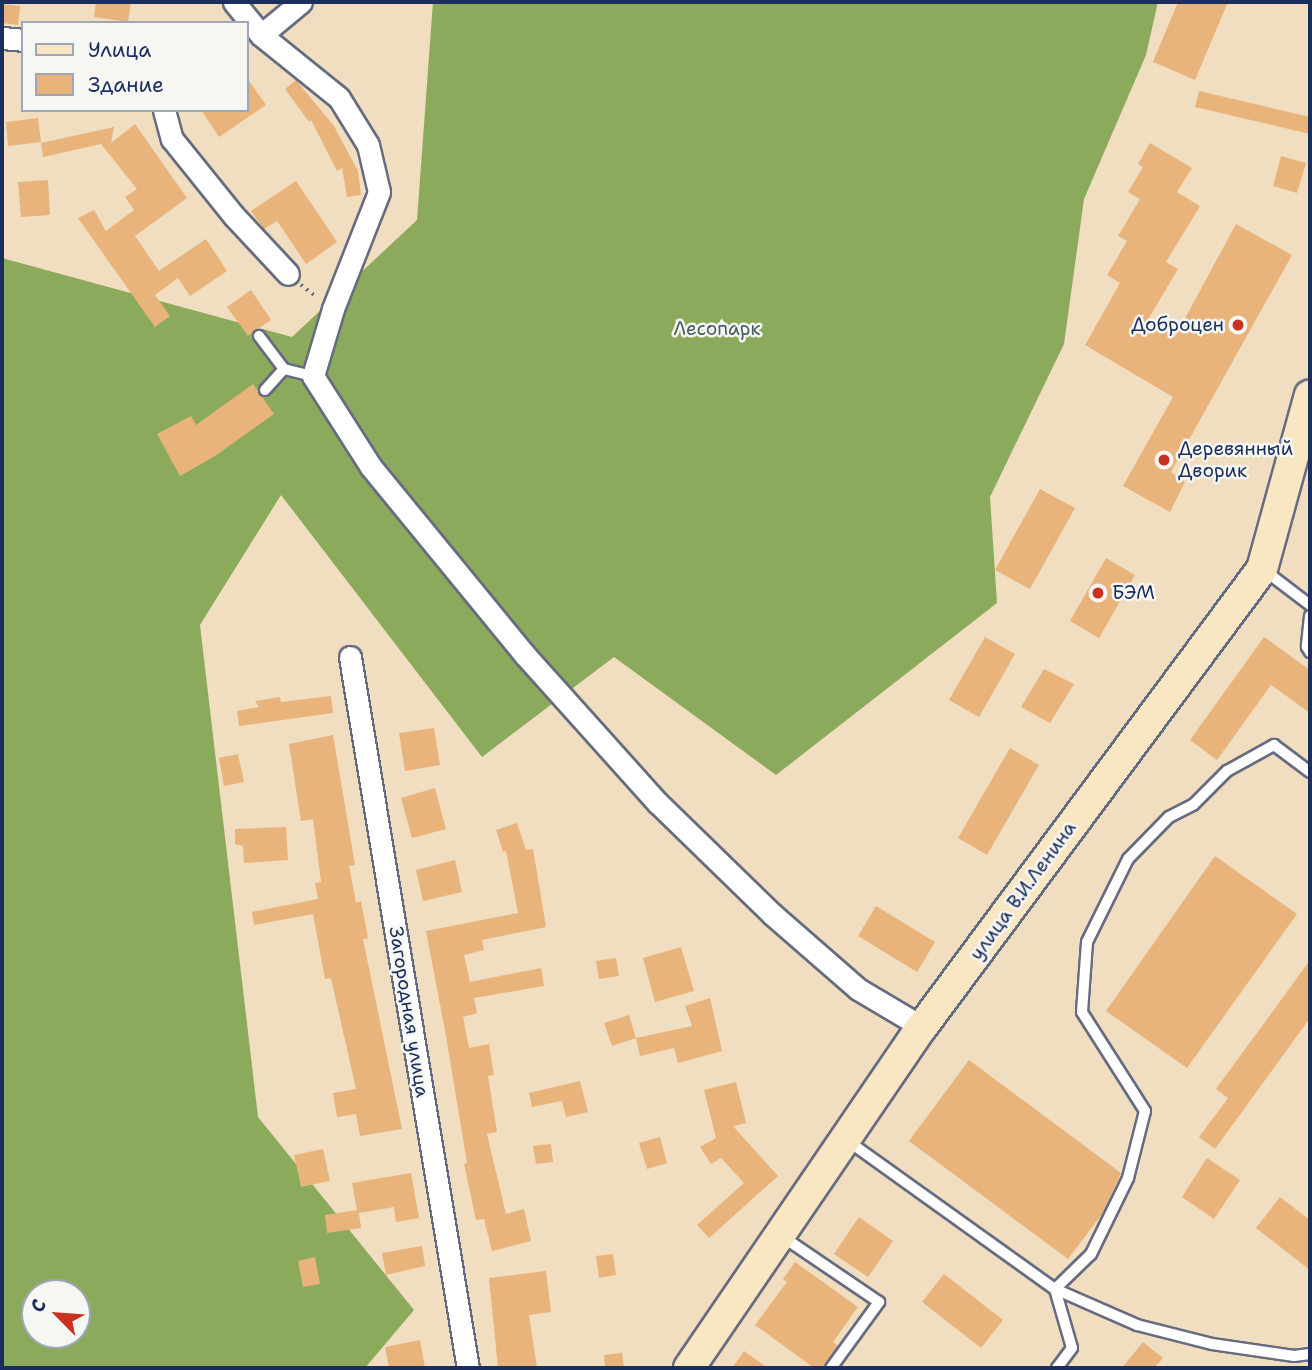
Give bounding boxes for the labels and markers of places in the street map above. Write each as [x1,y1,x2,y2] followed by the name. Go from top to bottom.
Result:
[1131,314,1224,336] place label: Доброцен
[1230,317,1246,333] marker: Доброцен
[1178,438,1293,482] place label: Деревянный Дворик
[1156,452,1172,468] marker: Деревянный Дворик
[1112,582,1155,604] place label: БЭМ
[1090,585,1106,601] marker: БЭМ

